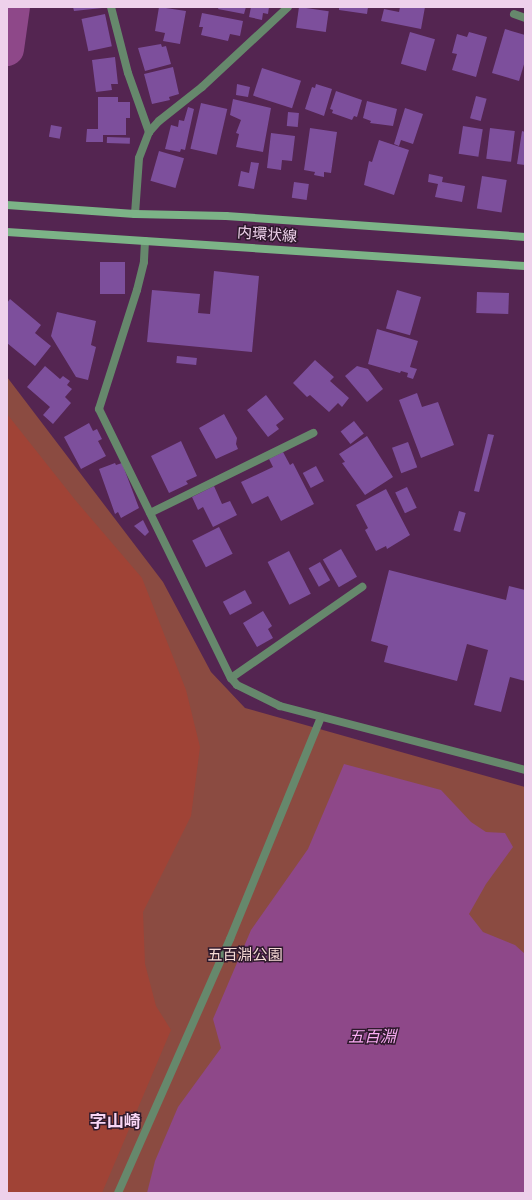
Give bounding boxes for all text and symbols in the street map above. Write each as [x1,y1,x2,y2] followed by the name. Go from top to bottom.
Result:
[236,224,298,246] street label: 内環状線
[208,947,282,965] park label: 五百淵公園
[348,1027,396,1047] water label: 五百淵
[90,1112,140,1132] district label: 字山崎

